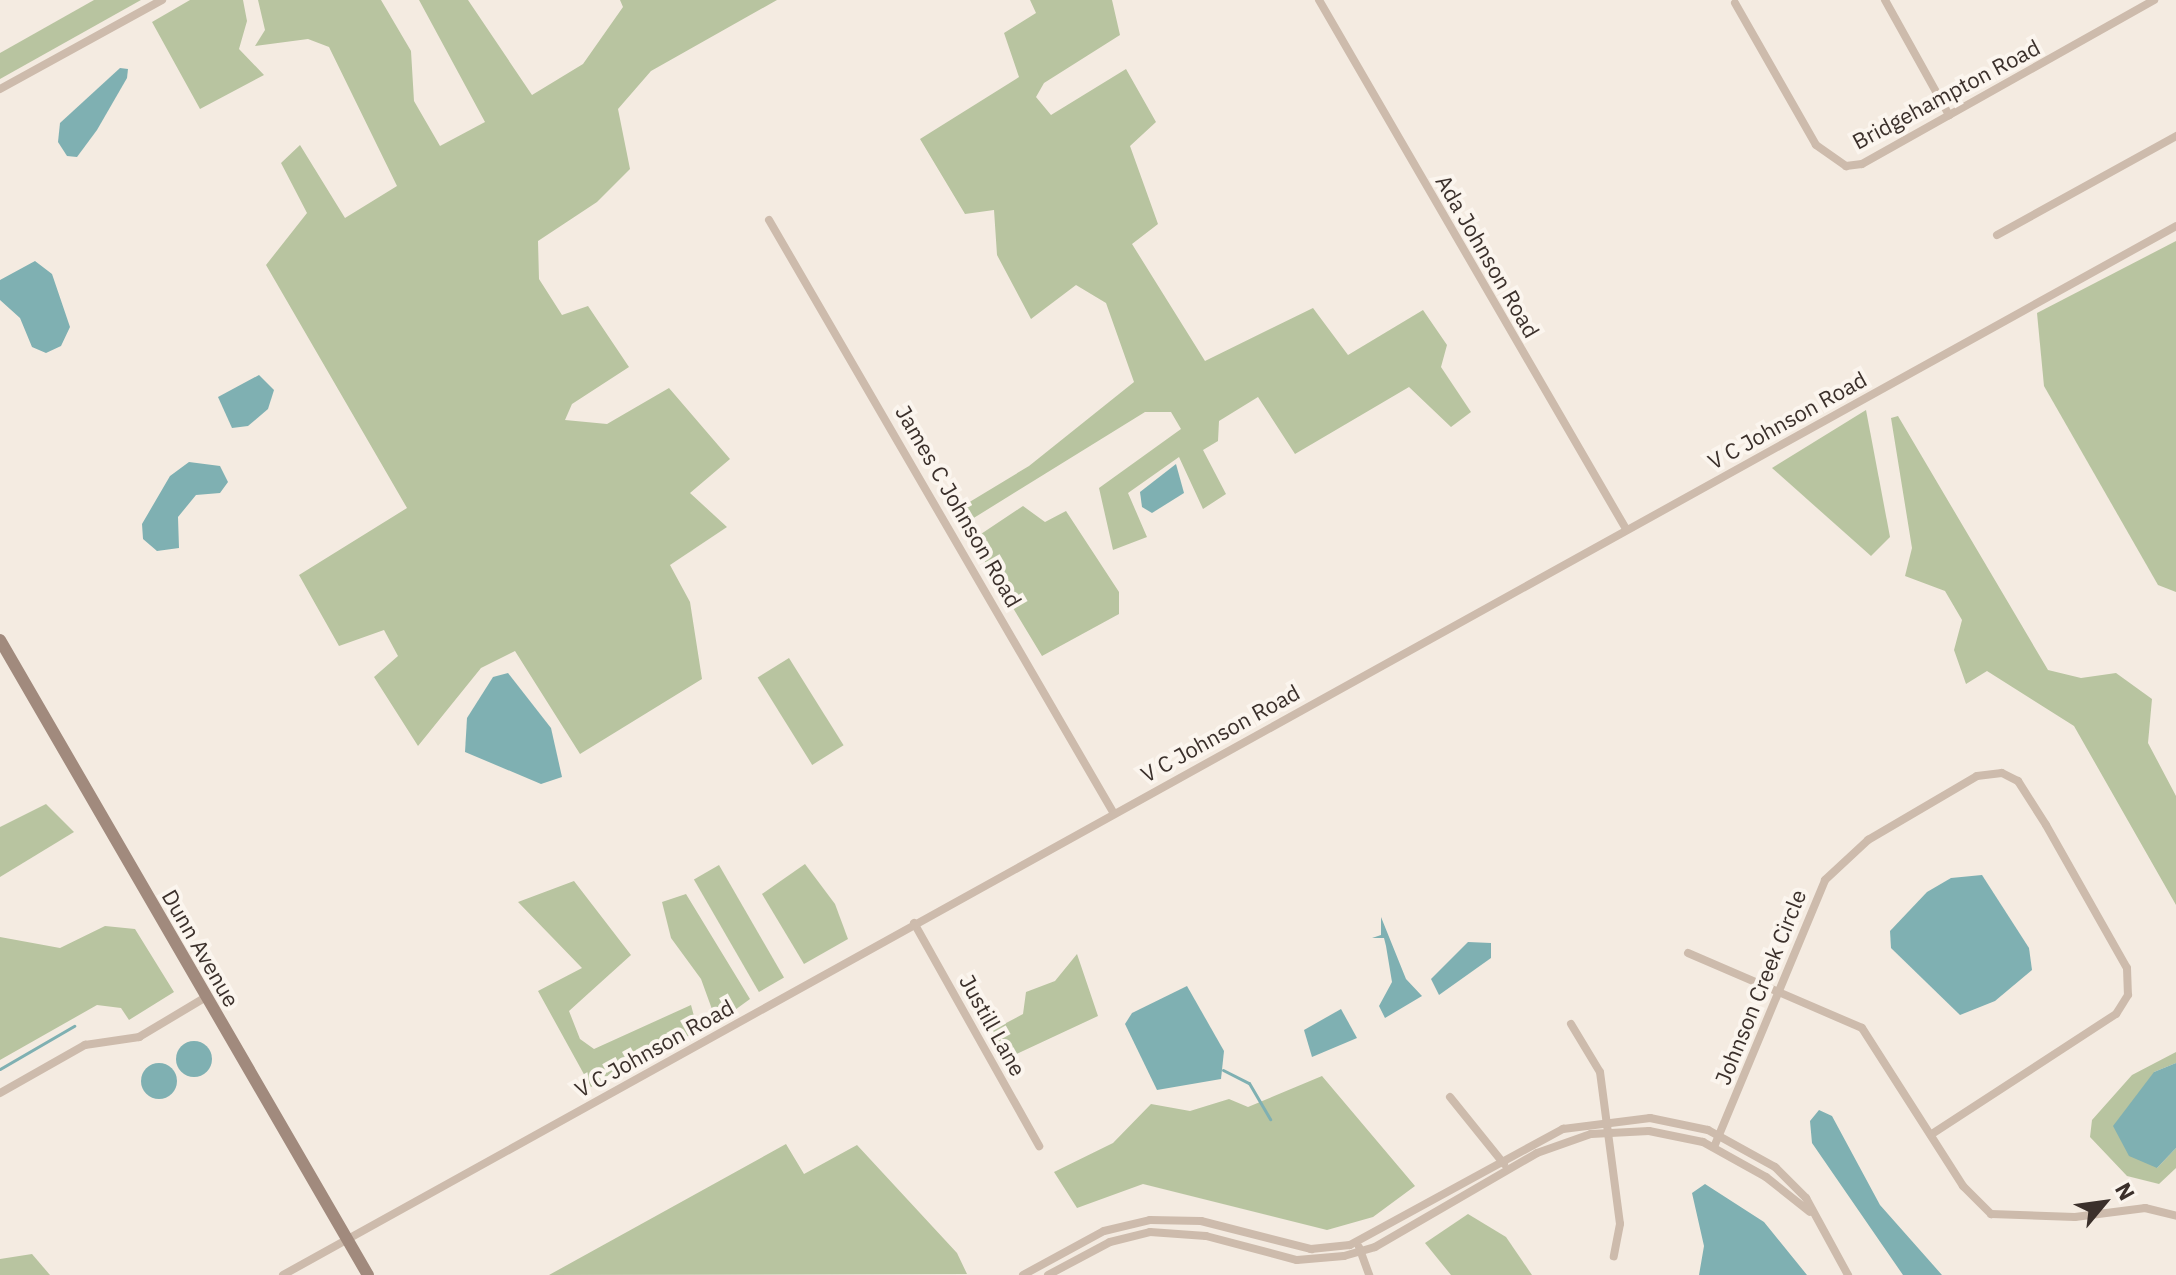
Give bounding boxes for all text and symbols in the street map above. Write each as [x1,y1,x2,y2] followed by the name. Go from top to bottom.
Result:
[1848,33,2044,155] street label: Bridgehampton Road
[1431,170,1545,342] street label: Ada Johnson Road
[1703,365,1871,475] street label: V C Johnson Road
[890,400,1028,612] street label: James C Johnson Road
[1136,678,1304,788] street label: V C Johnson Road
[157,885,245,1011] street label: Dunn Avenue
[1709,886,1811,1088] street label: Johnson Creek Circle
[954,970,1032,1080] street label: Justill Lane
[570,993,738,1103] street label: V C Johnson Road
[2064,1163,2144,1243] north arrow
[2109,1177,2142,1205] text: N

